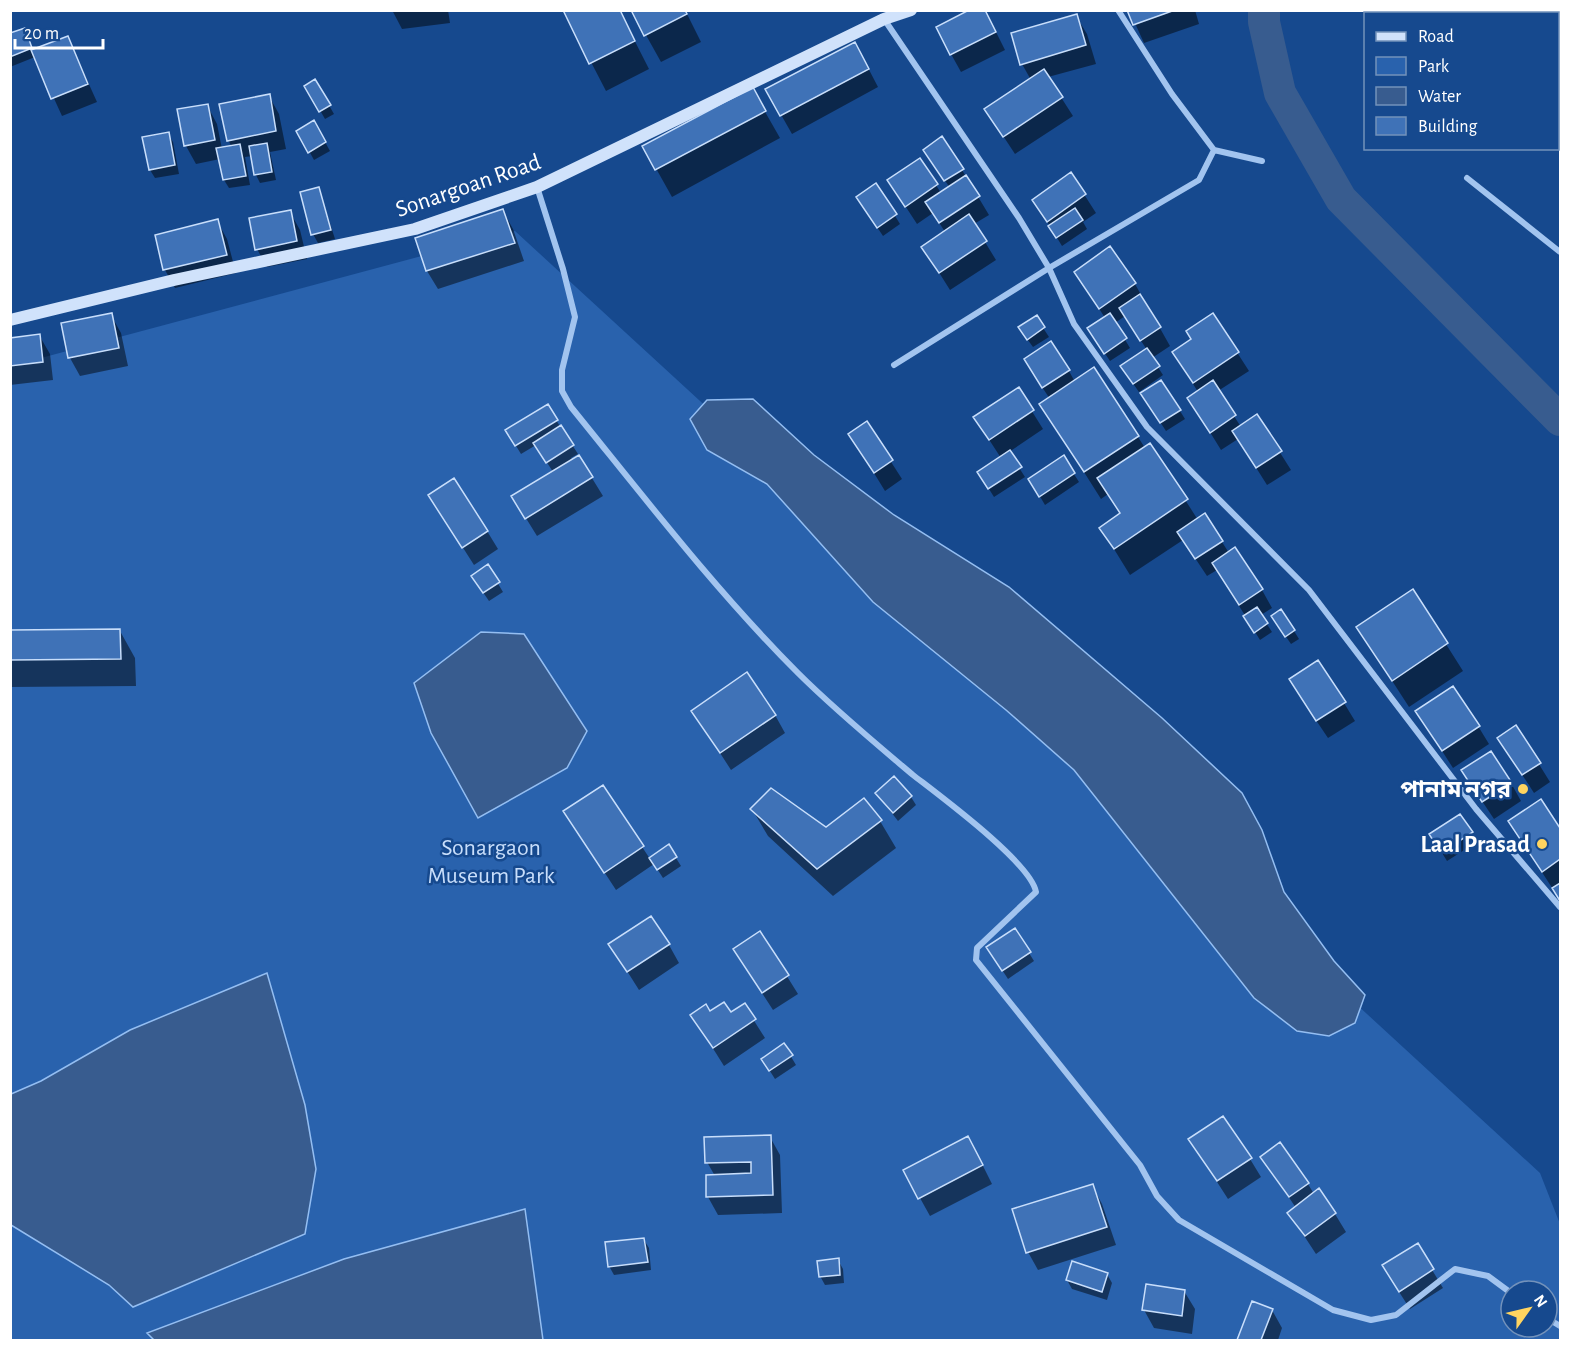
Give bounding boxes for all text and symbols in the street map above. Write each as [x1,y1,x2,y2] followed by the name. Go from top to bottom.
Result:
[15,12,104,50] scale bar
[1364,12,1559,150] legend
[24,25,59,43] text: 20 m
[1418,28,1454,46] text: Road
[1418,58,1450,76] text: Park
[1418,88,1461,106] text: Water
[1418,118,1478,136] text: Building
[393,150,544,222] street label: Sonargoan Road
[1400,778,1512,802] place label: পানাম নগর
[1516,782,1530,796] marker: পানাম নগর
[1420,833,1530,857] place label: Laal Prasad
[427,836,555,888] park label: Sonargaon Museum Park
[1535,837,1549,851] marker: Laal Prasad
[1499,1279,1559,1339] north arrow
[1531,1292,1550,1310] text: N

